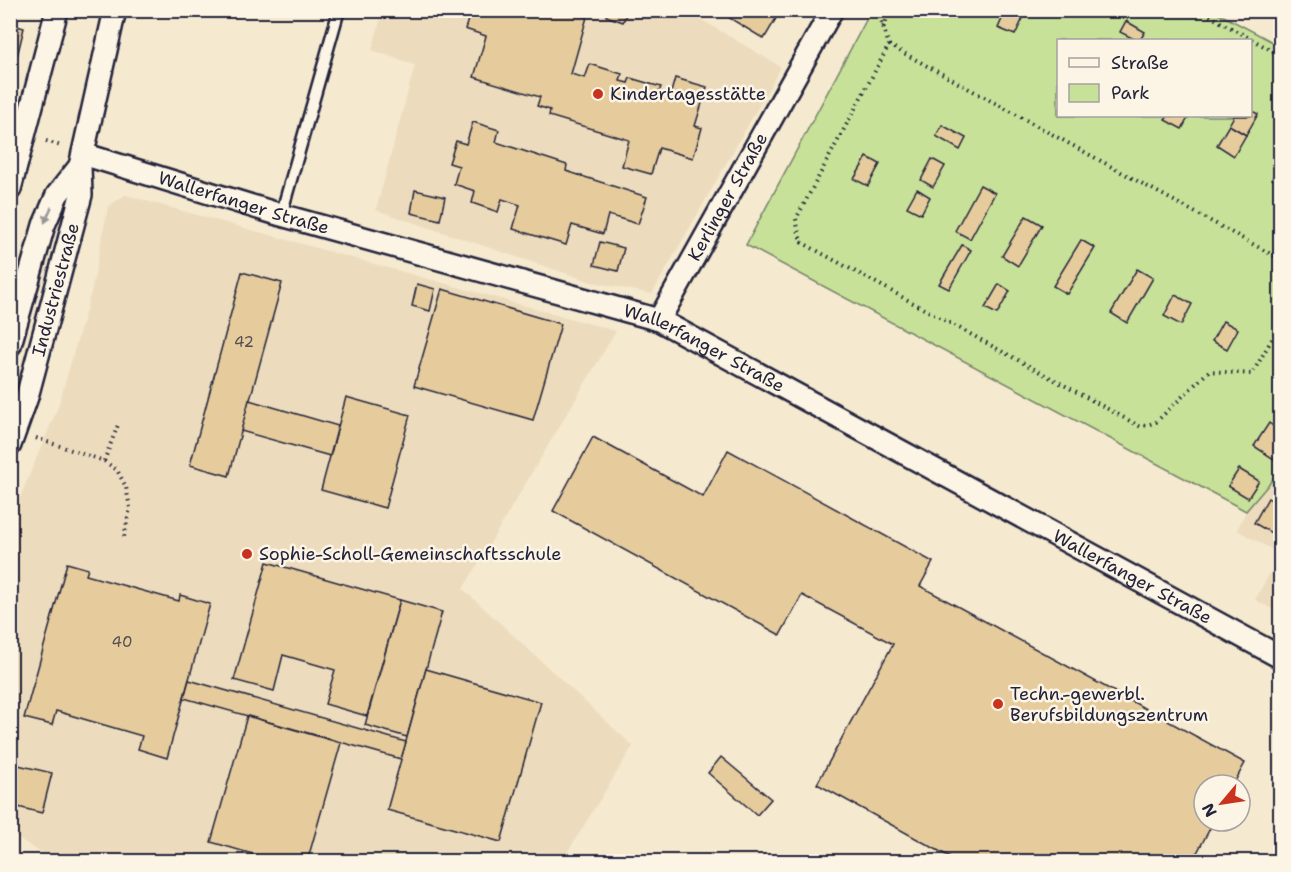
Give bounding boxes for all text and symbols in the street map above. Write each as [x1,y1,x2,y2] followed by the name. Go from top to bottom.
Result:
[1057,39,1252,117] legend
[1111,51,1169,75] text: Straße
[1111,81,1150,105] text: Park
[610,82,766,106] place label: Kindertagesstätte
[591,87,605,101] marker: Kindertagesstätte
[682,128,773,265] street label: Kerlinger Straße
[155,166,332,240] street label: Wallerfanger Straße
[44,207,53,224] one-way arrow
[26,220,85,359] street label: Industriestraße
[621,299,789,398] street label: Wallerfanger Straße
[234,332,254,352] house number: 42
[1049,524,1216,630] street label: Wallerfanger Straße
[259,542,562,566] place label: Sophie-Scholl-Gemeinschaftsschule
[240,547,254,561] marker: Sophie-Scholl-Gemeinschaftsschule
[112,632,132,652] house number: 40
[1010,682,1208,727] place label: Techn.-gewerbl. Berufsbildungszentrum
[991,697,1005,711] marker: Techn.-gewerbl. Berufsbildungszentrum
[1192,773,1252,833] north arrow
[1197,799,1222,821] text: N

